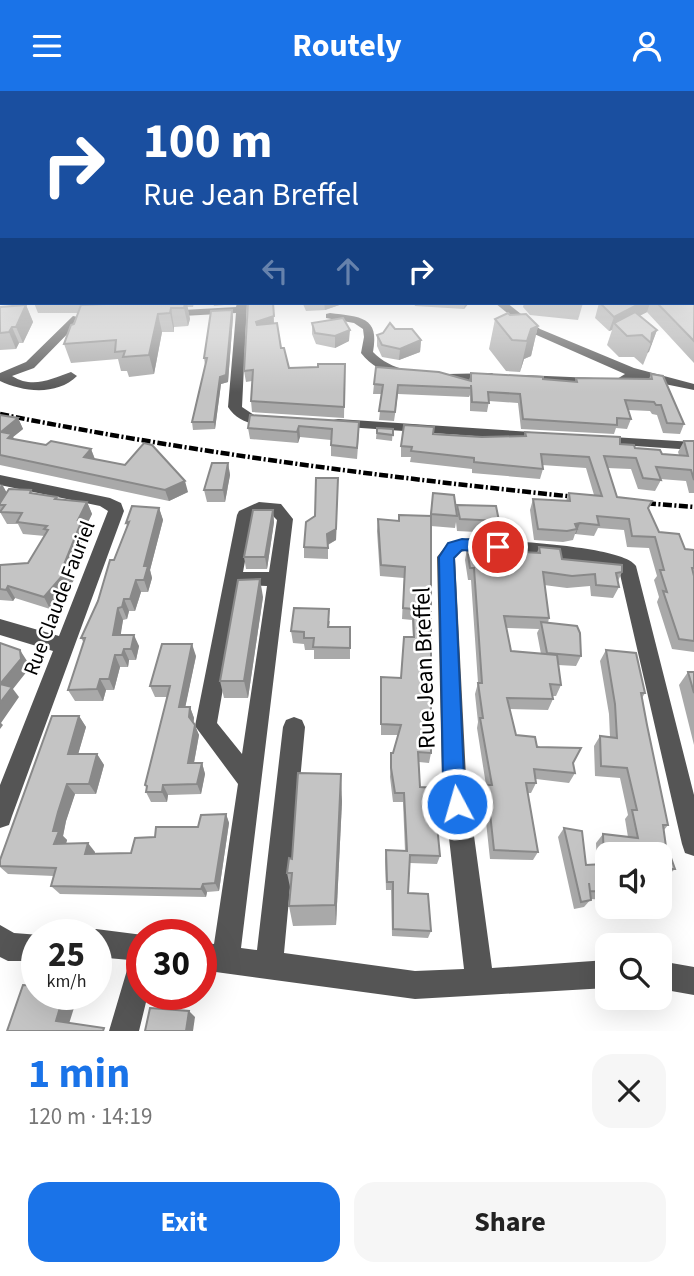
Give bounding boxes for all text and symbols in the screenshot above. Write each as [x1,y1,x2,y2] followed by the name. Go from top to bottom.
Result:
[292,23,402,69] text: Routely
[28,27,66,65] icon: menu
[628,27,666,65] icon: person
[143,107,272,177] text: 100 m
[28,119,119,210] icon: right
[143,172,359,218] text: Rue Jean Breffel
[256,252,294,290] icon: left
[329,252,367,290] icon: ahead
[402,252,440,290] icon: right
[16,516,102,680] street label: Rue Claude Fauriel
[468,517,528,577] pin
[479,528,517,566] icon: arrive
[404,586,445,750] street label: Rue Jean Breffel
[420,767,494,841] position arrow
[595,842,672,1010] map controls
[595,842,672,919] button: sound
[126,919,217,1010] speed limit sign: 30
[48,930,85,980] text: 25
[595,933,672,1010] button: search
[47,969,86,994] text: km/h
[28,1044,130,1104] text: 1 min
[592,1054,666,1128] button: close
[28,1100,152,1133] text: 120 m · 14:19
[28,1182,340,1262] button: Exit
[354,1182,666,1262] button: Share

